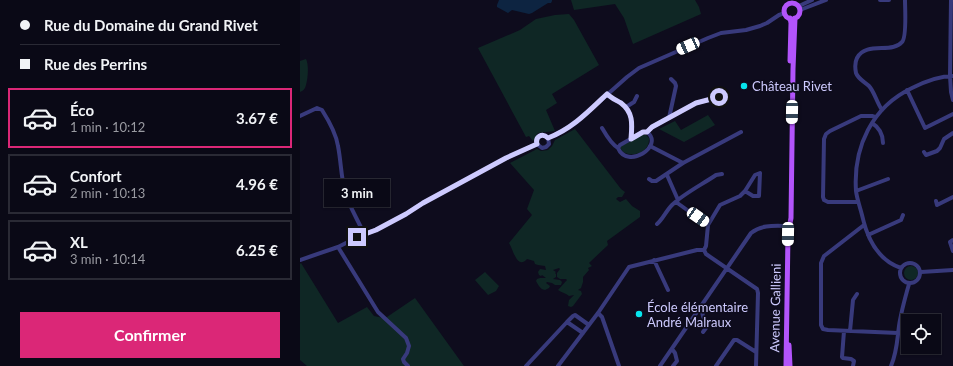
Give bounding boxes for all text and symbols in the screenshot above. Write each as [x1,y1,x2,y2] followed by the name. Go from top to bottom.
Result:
[44,16,258,34] text: Rue du Domaine du Grand Rivet
[675,36,701,56] car
[44,55,147,73] text: Rue des Perrins
[752,78,832,94] place label: Château Rivet
[739,81,749,91] marker: Château Rivet
[710,88,728,106] route start
[22,100,58,136] icon: car
[786,100,798,124] car
[70,101,94,119] text: Éco
[236,109,278,127] text: 3.67 €
[70,119,145,135] text: 1 min · 10:12
[22,166,58,202] icon: car
[70,167,122,185] text: Confort
[236,175,278,193] text: 4.96 €
[324,179,390,207] callout: 3 min
[70,185,145,201] text: 2 min · 10:13
[341,185,373,201] text: 3 min
[685,205,711,229] car
[782,222,794,246] car
[348,228,366,246] route end
[22,232,58,268] icon: car
[70,233,88,251] text: XL
[236,241,278,259] text: 6.25 €
[70,251,145,267] text: 3 min · 10:14
[766,263,784,353] street label: Avenue Gallieni
[647,299,748,330] place label: École élémentaire André Malraux
[634,309,644,319] marker: École élémentaire André Malraux
[20,312,280,358] button: Confirmer
[901,314,941,354] map controls
[901,314,941,354] button: locate

